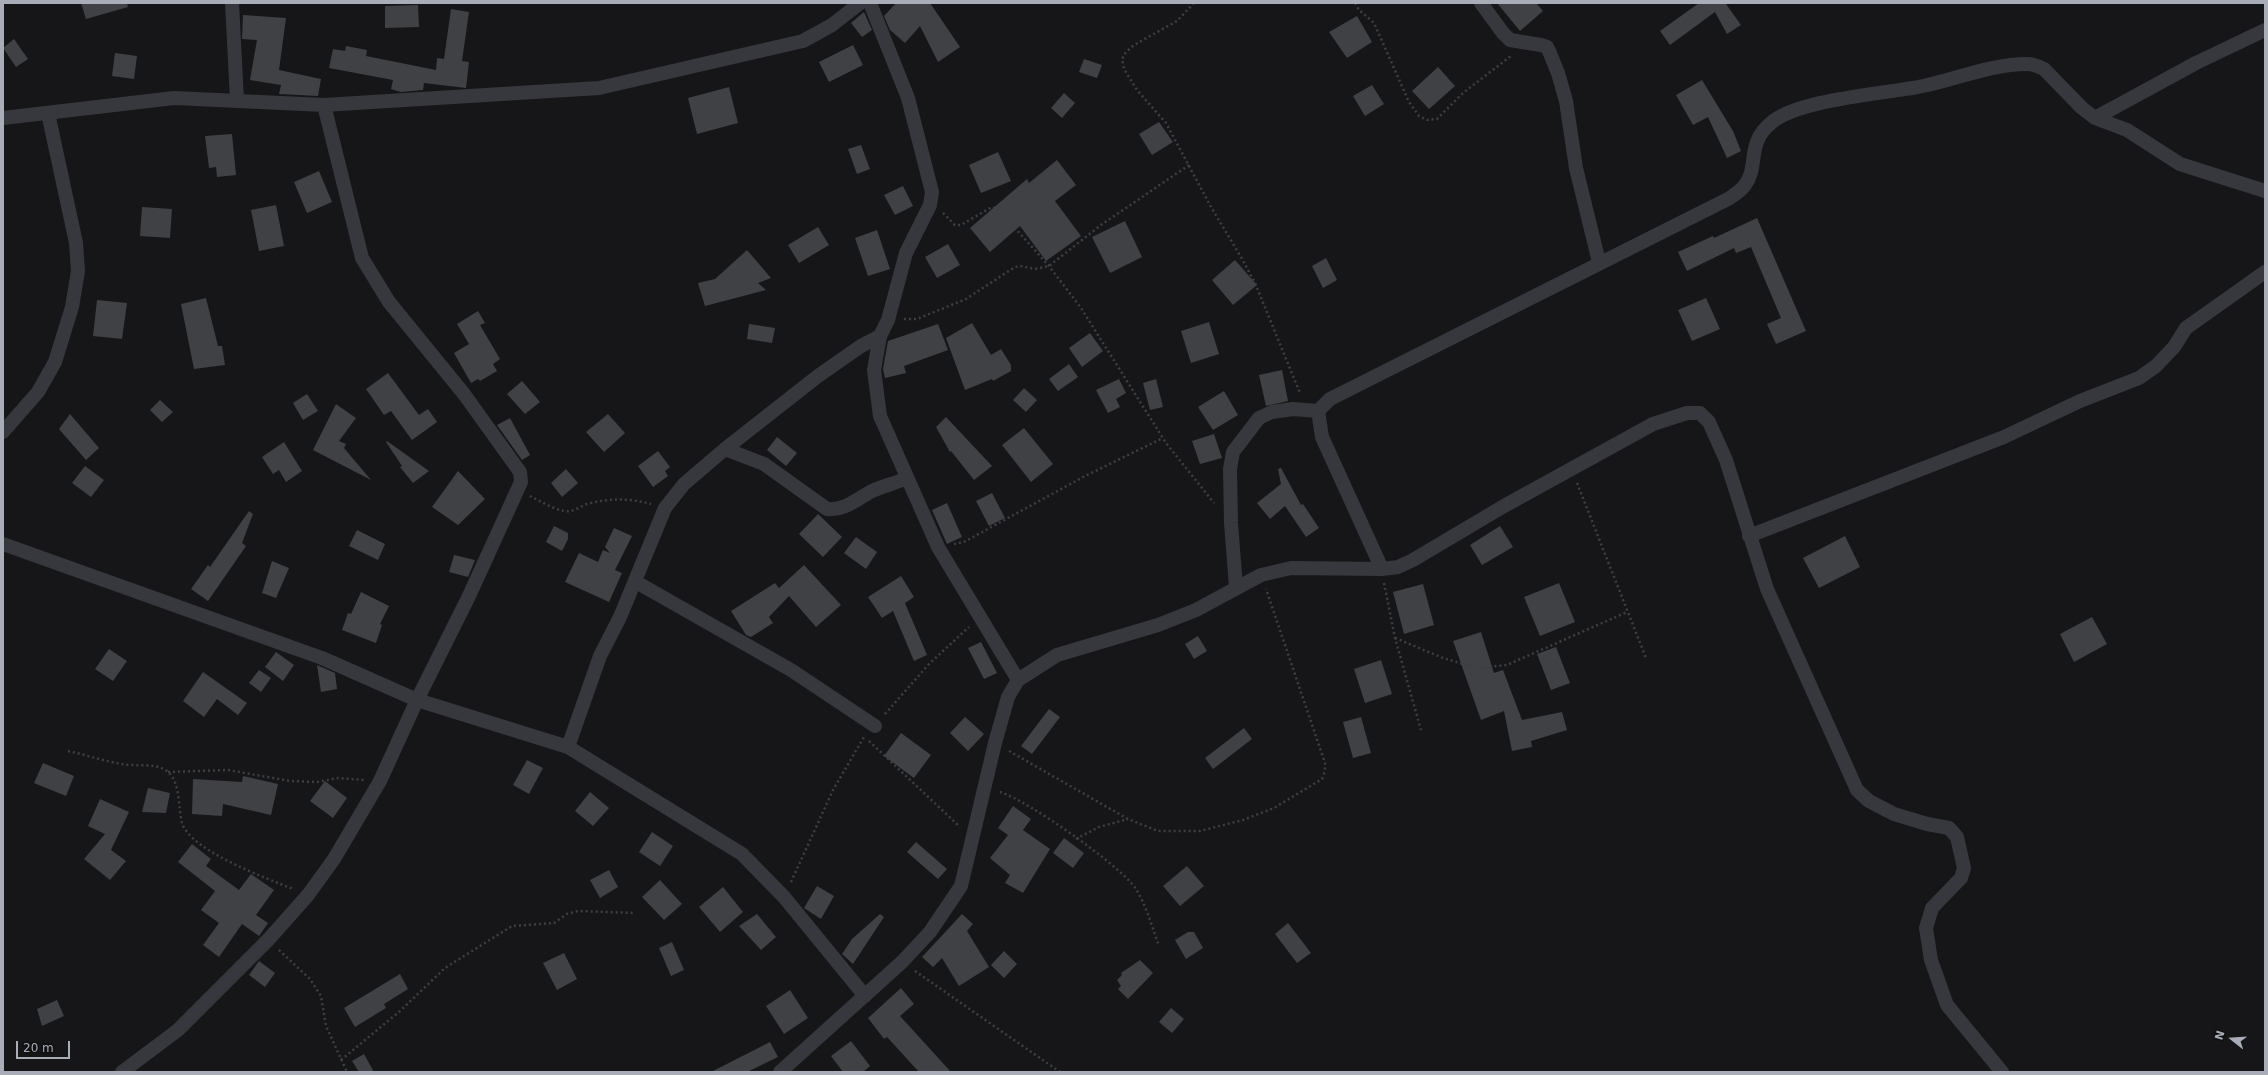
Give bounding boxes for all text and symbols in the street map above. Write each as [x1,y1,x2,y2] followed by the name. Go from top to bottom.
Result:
[2212,1019,2252,1059] north arrow
[2212,1029,2228,1042] text: N
[18,1033,72,1059] scale bar
[23,1041,54,1055] text: 20 m

